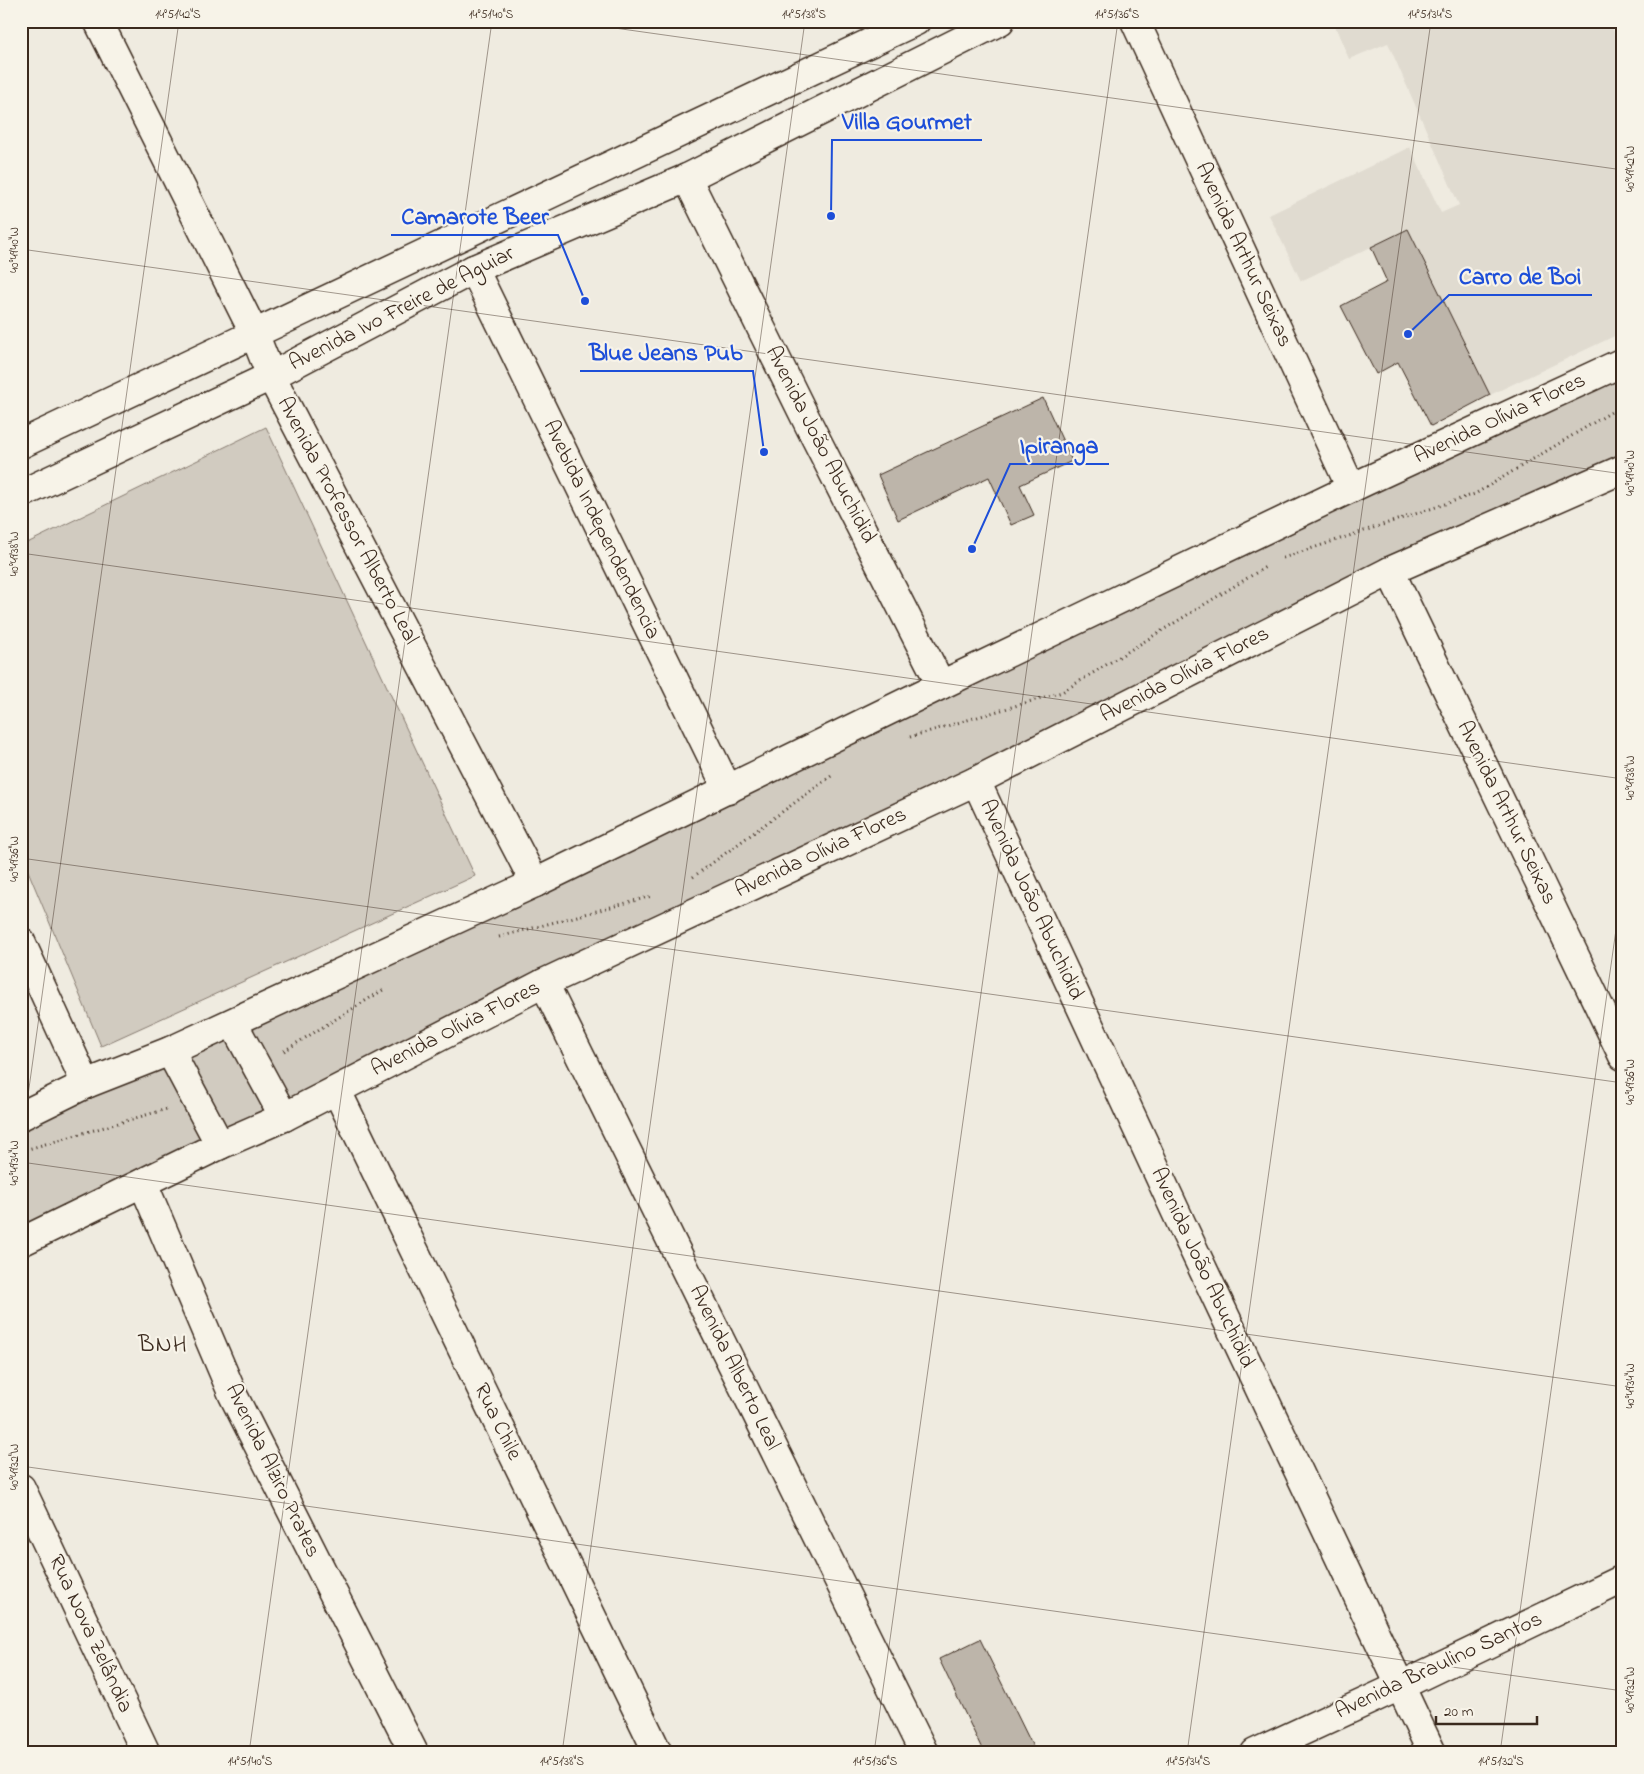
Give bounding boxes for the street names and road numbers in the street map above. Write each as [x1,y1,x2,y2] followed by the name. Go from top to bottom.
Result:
[1186,157,1300,353] street label: Avenida Arthur Seixas
[284,238,521,381] street label: Avenida Ivo Freire de Aguiar
[756,341,884,549] street label: Avenida João Abuchidid
[1409,365,1591,473] street label: Avenida Olívia Flores
[268,391,426,651] street label: Avenida Professor Alberto Leal
[534,415,668,645] street label: Avebida Independendencia
[1095,618,1275,732] street label: Avenida Olívia Flores
[1448,716,1564,910] street label: Avenida Arthur Seixas
[970,794,1092,1006] street label: Avenida João Abuchidid
[730,799,912,907] street label: Avenida Olívia Flores
[366,972,546,1086] street label: Avenida Olívia Flores
[1141,1162,1263,1374] street label: Avenida João Abuchidid
[680,1280,788,1456] street label: Avenida Alberto Leal
[465,1378,529,1466] street label: Rua Chile
[216,1379,328,1563] street label: Avenida Alziro Prates
[39,1550,141,1718] street label: Rua Nova Zelândia
[1330,1604,1548,1728] street label: Avenida Braulino Santos

